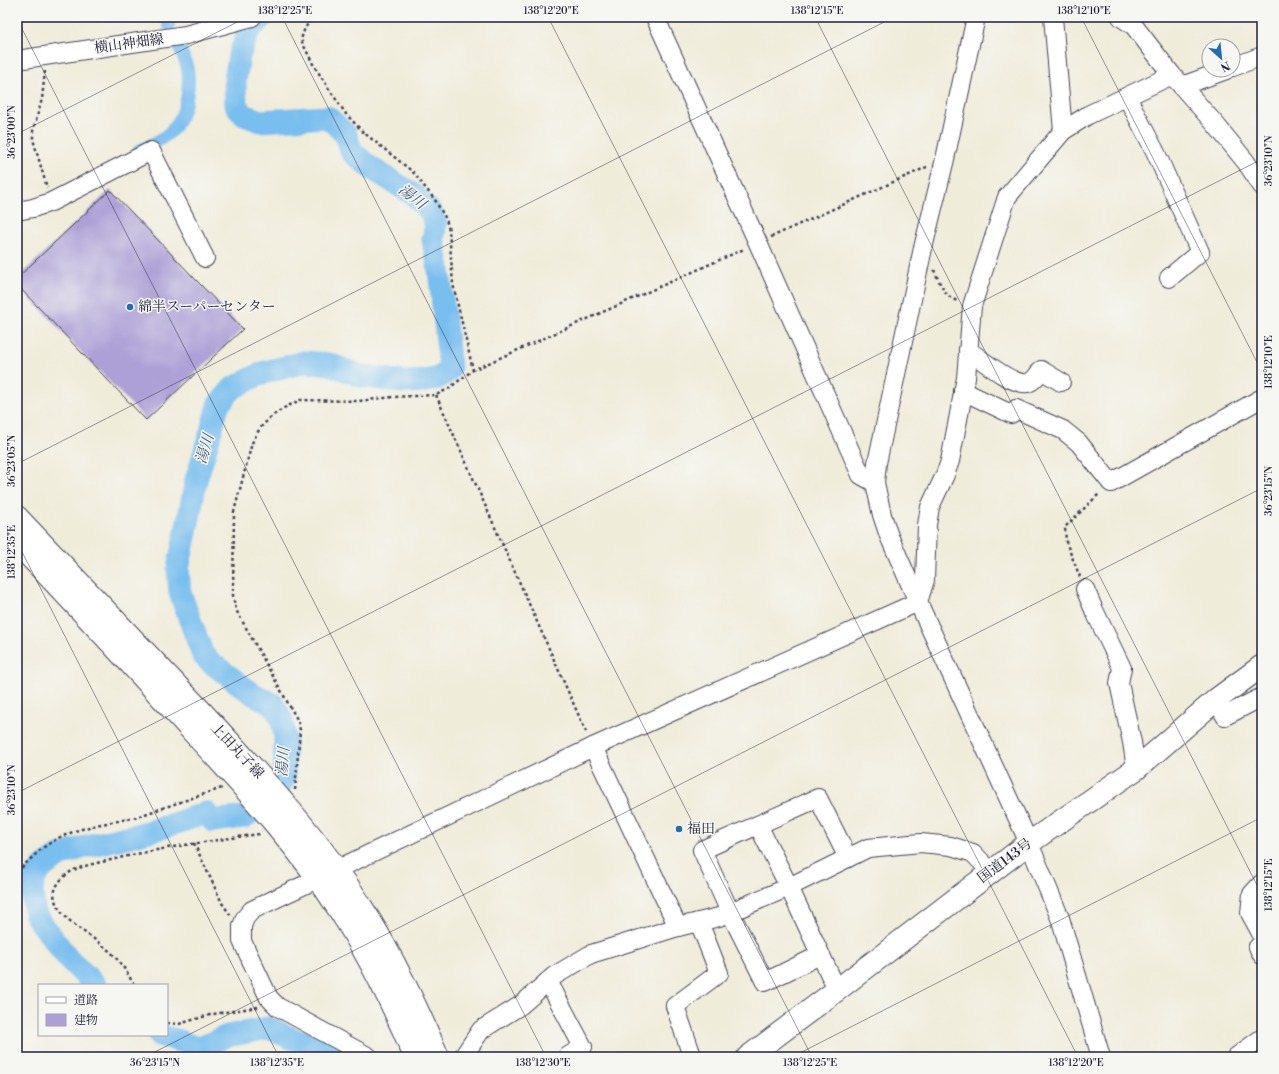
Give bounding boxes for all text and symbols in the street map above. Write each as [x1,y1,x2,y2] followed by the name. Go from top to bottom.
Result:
[258,5,312,17] text: 138°12'25"E
[523,5,579,17] text: 138°12'20"E
[791,5,843,17] text: 138°12'15"E
[1057,5,1111,17] text: 138°12'10"E
[93,30,165,58] street label: 横山神畑線
[1201,38,1241,78] north arrow
[1218,58,1232,74] text: N
[6,105,18,159] text: 36°23'00"N
[1263,135,1275,186] text: 36°23'10"N
[394,180,431,215] water label: 湯川
[138,298,276,316] place label: 綿半スーパーセンター
[125,302,135,312] marker: 綿半スーパーセンター
[1263,335,1275,389] text: 138°12'10"E
[192,430,219,466] water label: 湯川
[6,434,18,487] text: 36°23'05"N
[1263,466,1275,516] text: 36°23'15"N
[6,525,18,579] text: 138°12'35"E
[207,719,267,783] street label: 上田丸子線
[272,744,294,778] water label: 湯川
[6,764,18,815] text: 36°23'10"N
[687,820,715,838] place label: 福田
[674,824,684,834] marker: 福田
[974,835,1036,887] street label: 国道143号
[1263,859,1275,911] text: 138°12'15"E
[38,984,168,1036] legend
[74,993,98,1008] text: 道路
[74,1013,98,1028] text: 建物
[130,1057,180,1069] text: 36°23'15"N
[250,1057,304,1069] text: 138°12'35"E
[515,1057,571,1069] text: 138°12'30"E
[783,1057,837,1069] text: 138°12'25"E
[1048,1057,1104,1069] text: 138°12'20"E

